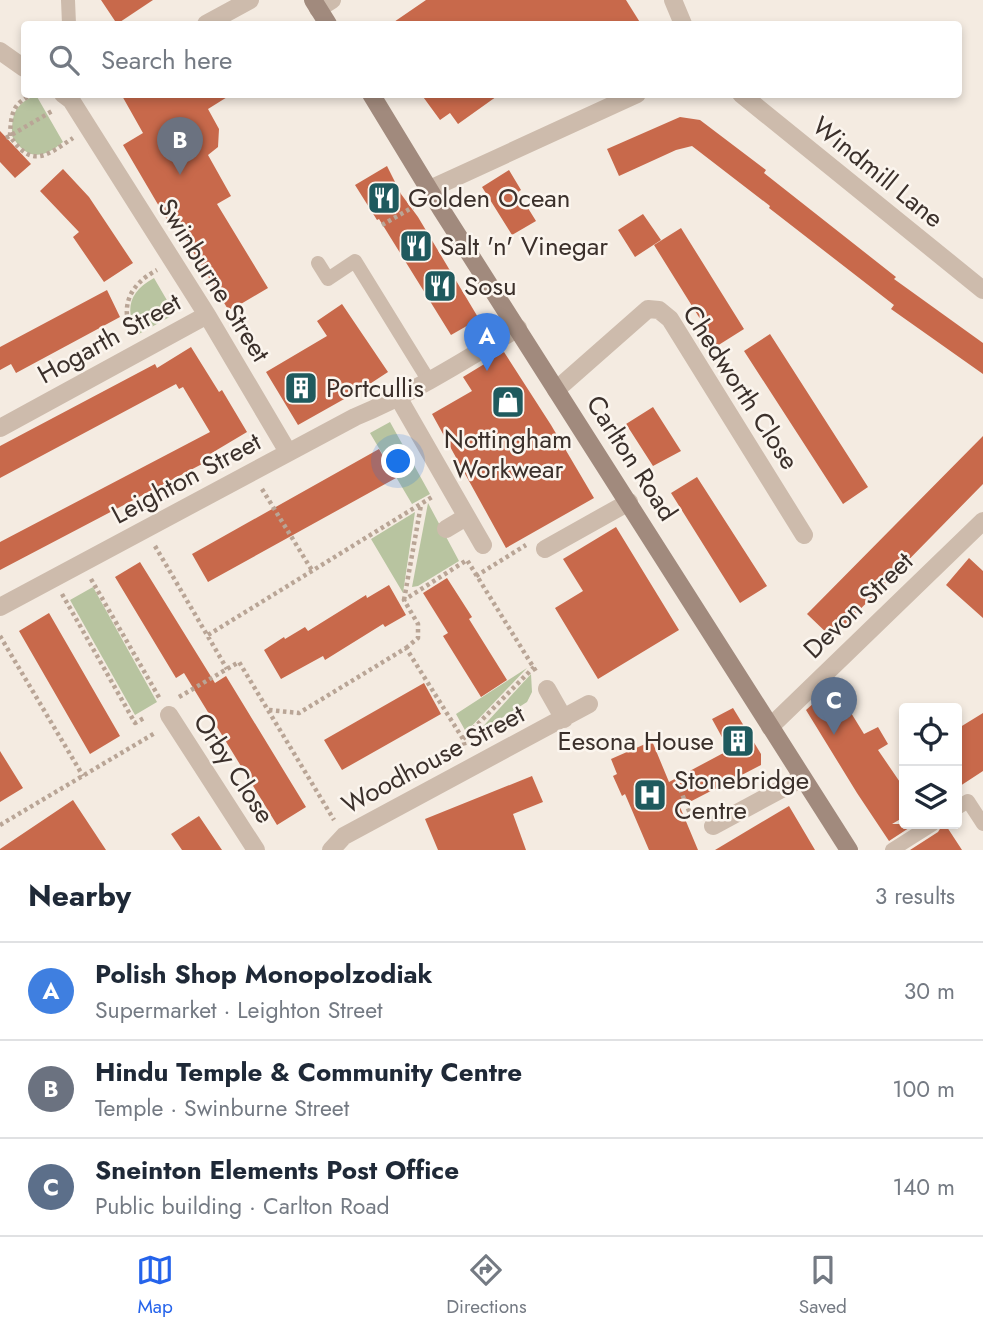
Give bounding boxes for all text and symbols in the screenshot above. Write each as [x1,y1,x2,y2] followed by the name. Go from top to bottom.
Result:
[21,21,962,98] search box
[45,41,83,79] icon: search
[101,41,233,79] text: Search here
[804,107,952,237] street label: Windmill Lane
[157,117,203,175] pin: B
[365,179,403,217] restaurant icon: Golden Ocean
[408,179,571,217] place label: Golden Ocean
[148,191,280,370] street label: Swinburne Street
[397,227,435,265] restaurant icon: Salt 'n' Vinegar
[440,227,608,265] place label: Salt 'n' Vinegar
[421,267,459,305] restaurant icon: Sosu
[464,267,517,305] place label: Sosu
[30,283,188,393] street label: Hogarth Street
[673,297,809,477] street label: Chedworth Close
[464,313,510,371] pin: A
[282,369,320,407] building icon: Portcullis
[326,369,424,407] place label: Portcullis
[489,383,527,421] shop icon: Nottingham Workwear
[577,388,687,528] street label: Carlton Road
[444,420,572,488] place label: Nottingham Workwear
[105,422,268,533] street label: Leighton Street
[381,444,415,478] your location
[795,542,922,667] street label: Devon Street
[811,677,857,735] pin: C
[335,694,532,823] street label: Woodhouse Street
[899,703,962,829] map controls
[899,703,962,766] button: locate
[184,705,284,831] street label: Orby Close
[557,722,714,760] place label: Eesona House
[719,722,757,760] building icon: Eesona House
[674,761,809,829] place label: Stonebridge Centre
[899,766,962,829] button: layers
[631,776,669,814] hospital icon: Stonebridge Centre
[28,874,131,917] text: Nearby
[875,879,955,913] text: 3 results
[95,955,433,993] text: Polish Shop Monopolzodiak
[43,974,59,1008] text: A
[904,974,955,1008] text: 30 m
[95,993,383,1027] text: Supermarket · Leighton Street
[95,1053,522,1091] text: Hindu Temple & Community Centre
[43,1072,59,1106] text: B
[892,1072,955,1106] text: 100 m
[95,1091,349,1125] text: Temple · Swinburne Street
[95,1151,459,1189] text: Sneinton Elements Post Office
[43,1170,59,1204] text: C
[893,1170,955,1204] text: 140 m
[95,1189,390,1223] text: Public building · Carlton Road
[136,1251,174,1320] tab: Map
[446,1251,527,1320] tab: Directions
[799,1251,847,1320] tab: Saved

